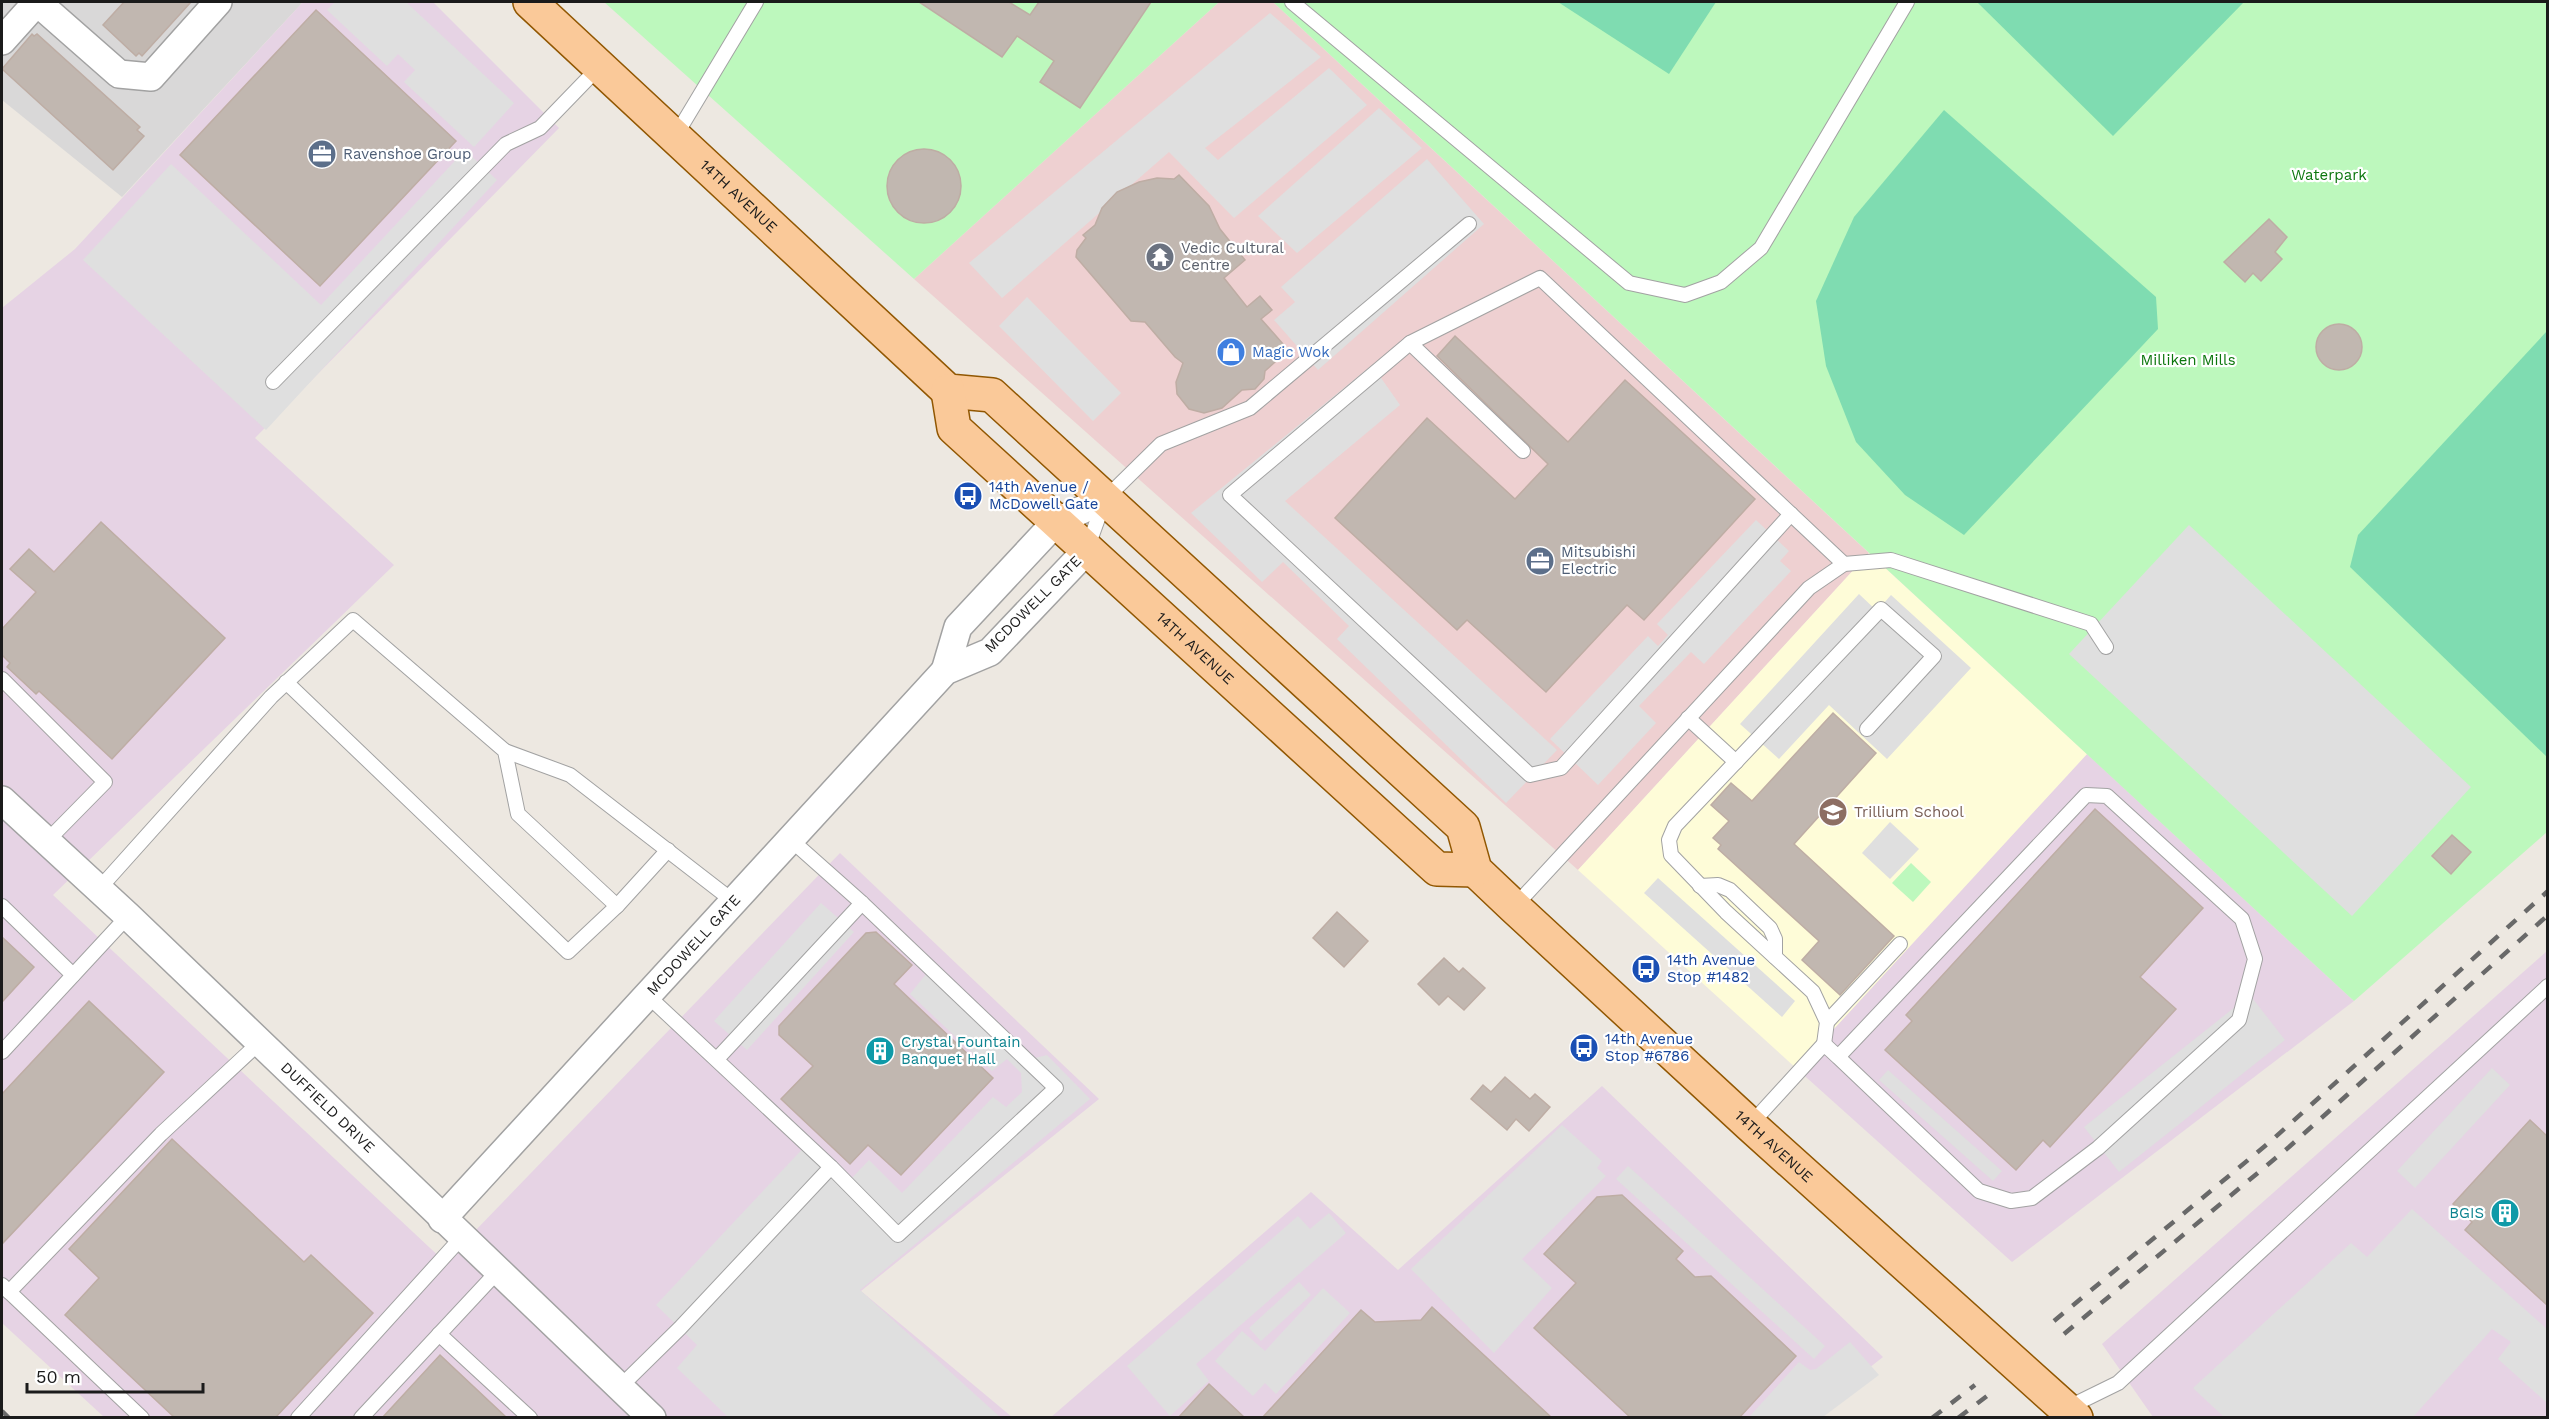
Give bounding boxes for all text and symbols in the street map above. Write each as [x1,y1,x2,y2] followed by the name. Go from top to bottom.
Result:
[306,138,338,170] office icon: Ravenshoe Group
[343,145,471,163] place label: Ravenshoe Group
[696,156,781,236] street label: 14TH AVENUE
[2291,166,2367,184] park label: Waterpark
[1181,239,1284,274] place label: Vedic Cultural Centre
[1144,241,1176,273] temple icon: Vedic Cultural Centre
[1215,336,1247,368] shop icon: Magic Wok
[1252,343,1330,361] place label: Magic Wok
[2140,351,2236,369] park label: Milliken Mills
[989,478,1098,513] place label: 14th Avenue / McDowell Gate
[952,480,984,512] bus stop icon: 14th Avenue / McDowell Gate
[1561,543,1636,578] place label: Mitsubishi Electric
[1524,545,1556,577] office icon: Mitsubishi Electric
[981,552,1085,656] street label: MCDOWELL GATE
[1153,608,1238,688] street label: 14TH AVENUE
[1817,796,1849,828] school or university icon: Trillium School
[1854,803,1964,821] place label: Trillium School
[643,891,744,999] street label: MCDOWELL GATE
[1667,951,1755,986] place label: 14th Avenue Stop #1482
[1630,953,1662,985] bus stop icon: 14th Avenue Stop #1482
[1605,1030,1693,1065] place label: 14th Avenue Stop #6786
[1568,1032,1600,1064] bus stop icon: 14th Avenue Stop #6786
[901,1033,1021,1068] place label: Crystal Fountain Banquet Hall
[864,1035,896,1067] building icon: Crystal Fountain Banquet Hall
[277,1058,379,1157] street label: DUFFIELD DRIVE
[1731,1107,1817,1186] street label: 14TH AVENUE
[2489,1197,2521,1229] building icon: BGIS
[2449,1204,2484,1222] place label: BGIS
[27,1356,202,1394] scale bar
[36,1366,81,1387] text: 50 m

